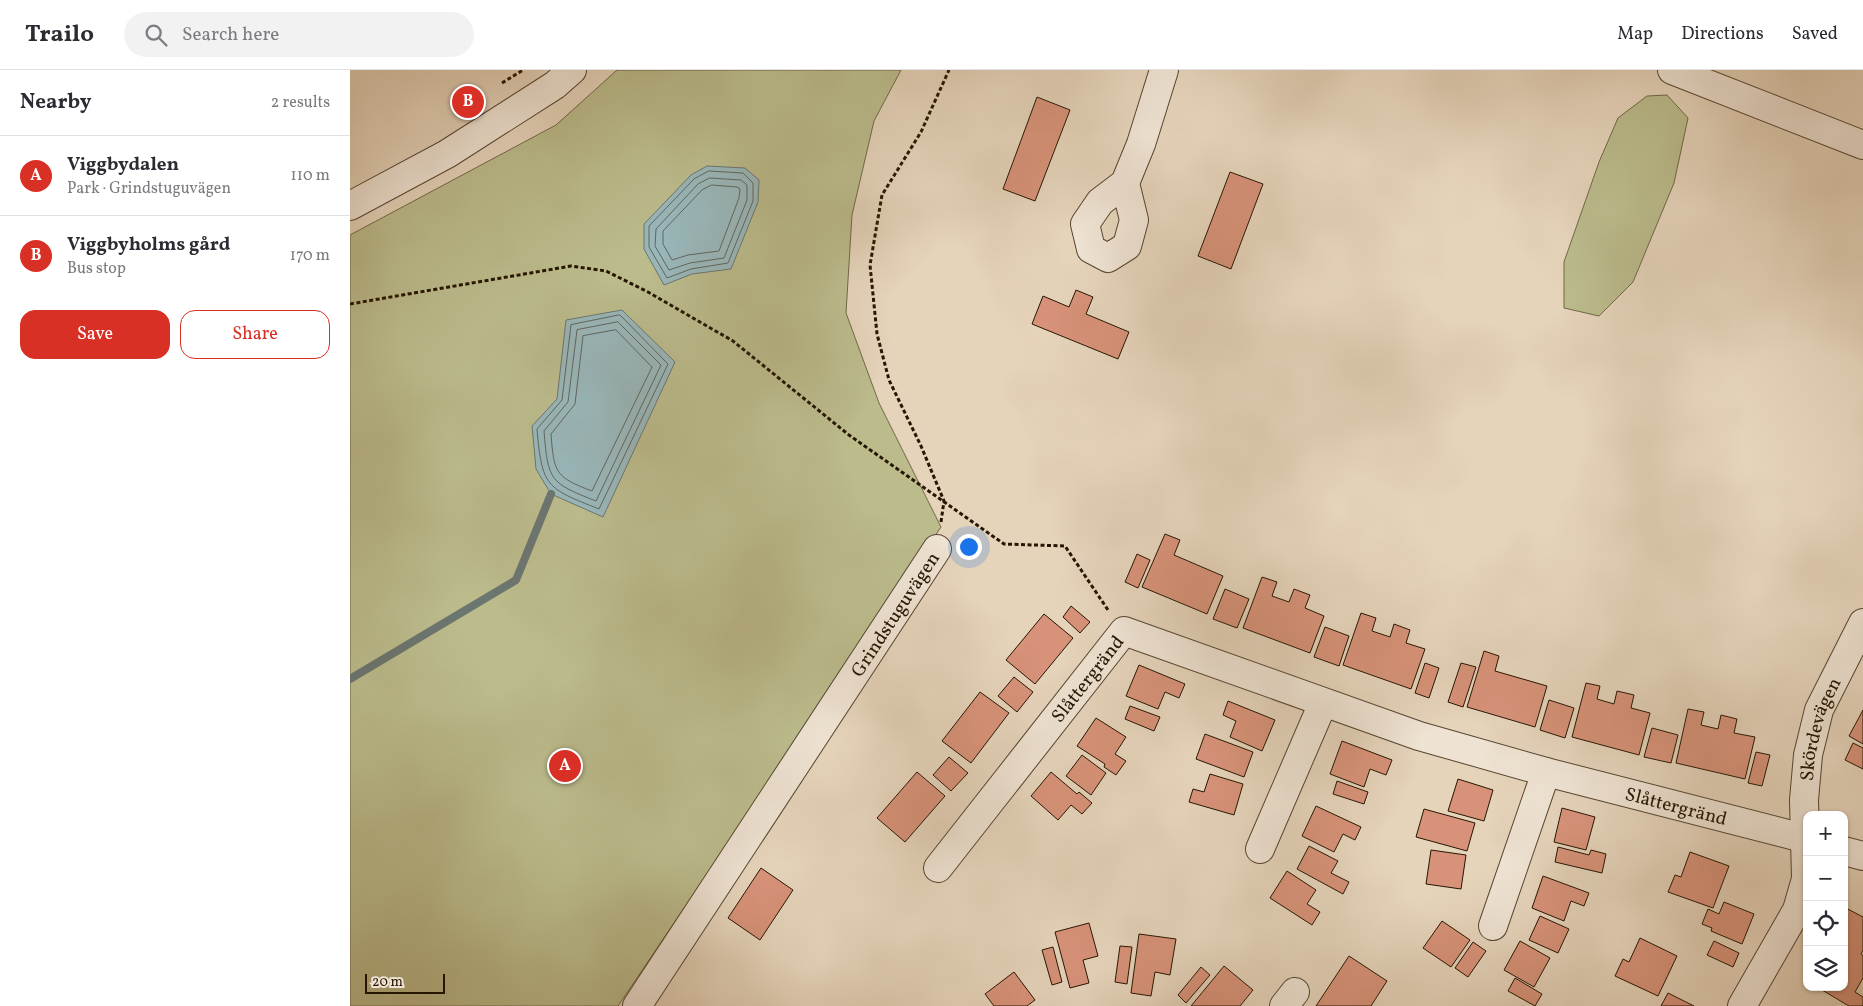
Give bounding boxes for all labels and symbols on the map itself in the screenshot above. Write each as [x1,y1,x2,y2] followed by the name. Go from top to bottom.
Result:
[452,83,484,121] pin: B
[956,534,982,560] your location
[845,547,947,683] street label: Grindstuguvägen
[1046,631,1131,729] street label: Slåttergränd
[1795,673,1848,782] street label: Skördevägen
[549,747,581,785] pin: A
[1622,782,1730,833] street label: Slåttergränd
[365,971,445,994] scale bar

